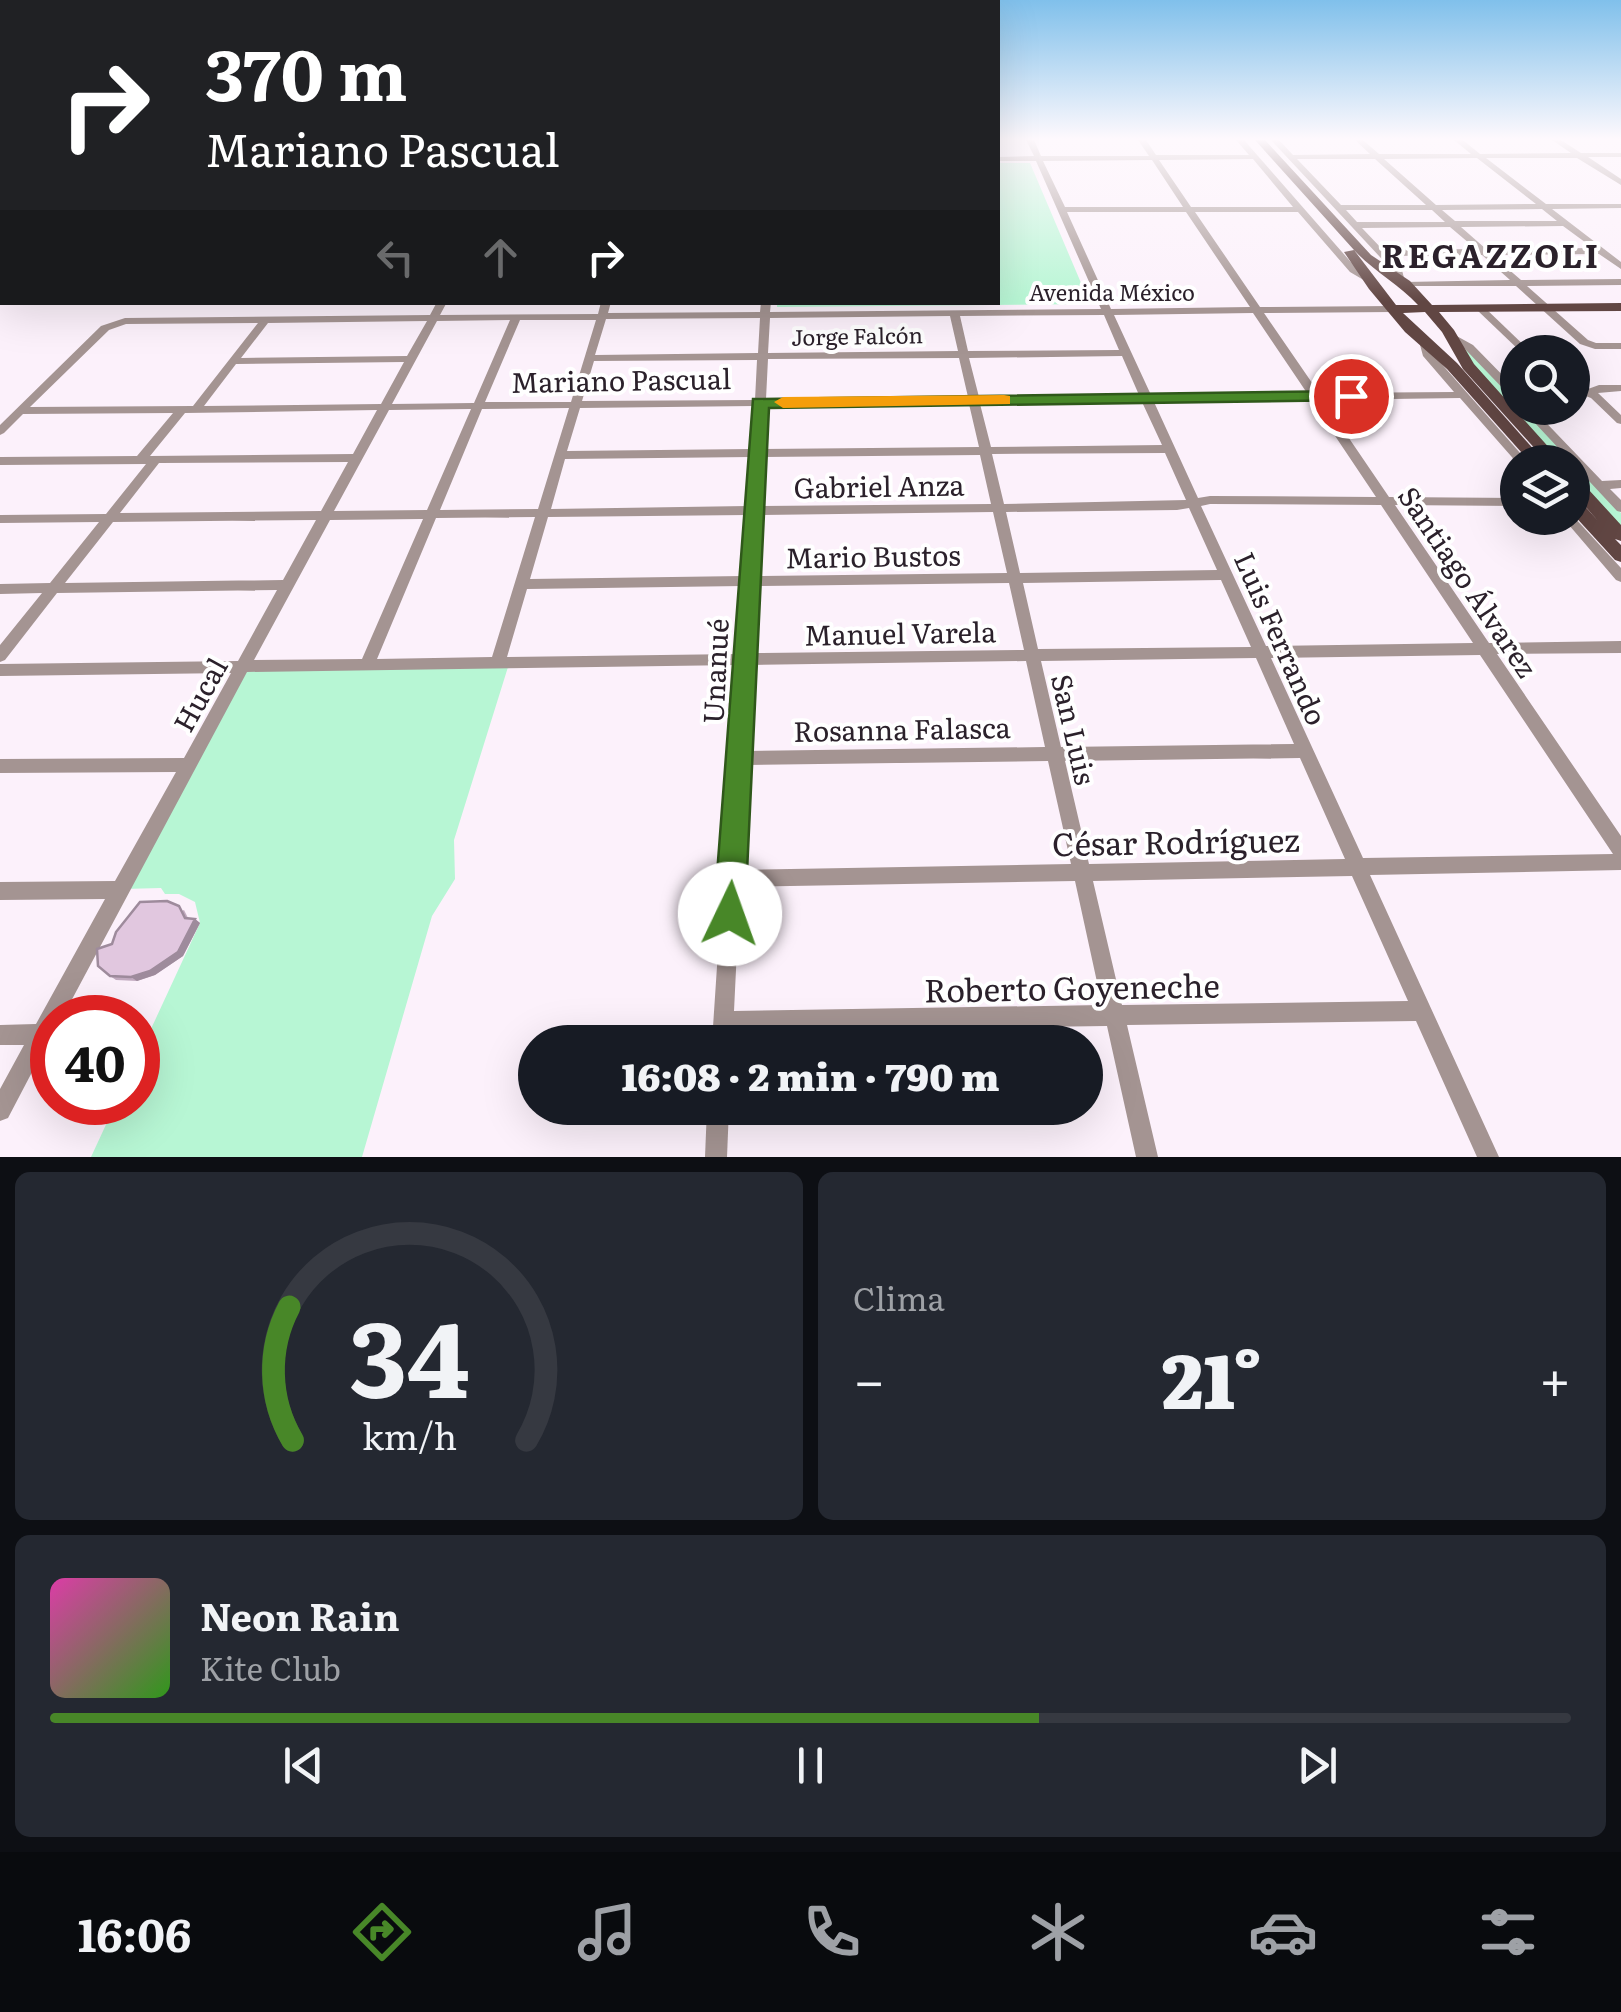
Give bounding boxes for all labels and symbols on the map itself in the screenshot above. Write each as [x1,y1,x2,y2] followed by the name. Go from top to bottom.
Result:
[1381,230,1601,278] district label: REGAZZOLI
[1029,275,1195,308] street label: Avenida México
[791,317,923,353] street label: Jorge Falcón
[1309,354,1394,439] pin
[510,356,732,402] street label: Mariano Pascual
[793,463,965,507] street label: Gabriel Anza
[1389,477,1549,685] street label: Santiago Álvarez
[785,532,961,578] street label: Mario Bustos
[1225,545,1339,731] street label: Luis Ferrando
[804,609,996,655] street label: Manuel Varela
[690,617,738,725] street label: Unanué
[161,649,237,739] street label: Hucal
[1042,670,1108,788] street label: San Luis
[793,705,1011,751] street label: Rosanna Falasca
[1052,814,1300,866] street label: César Rodríguez
[678,862,782,966] position arrow
[924,959,1220,1013] street label: Roberto Goyeneche
[30,995,160,1125] speed limit sign: 40

